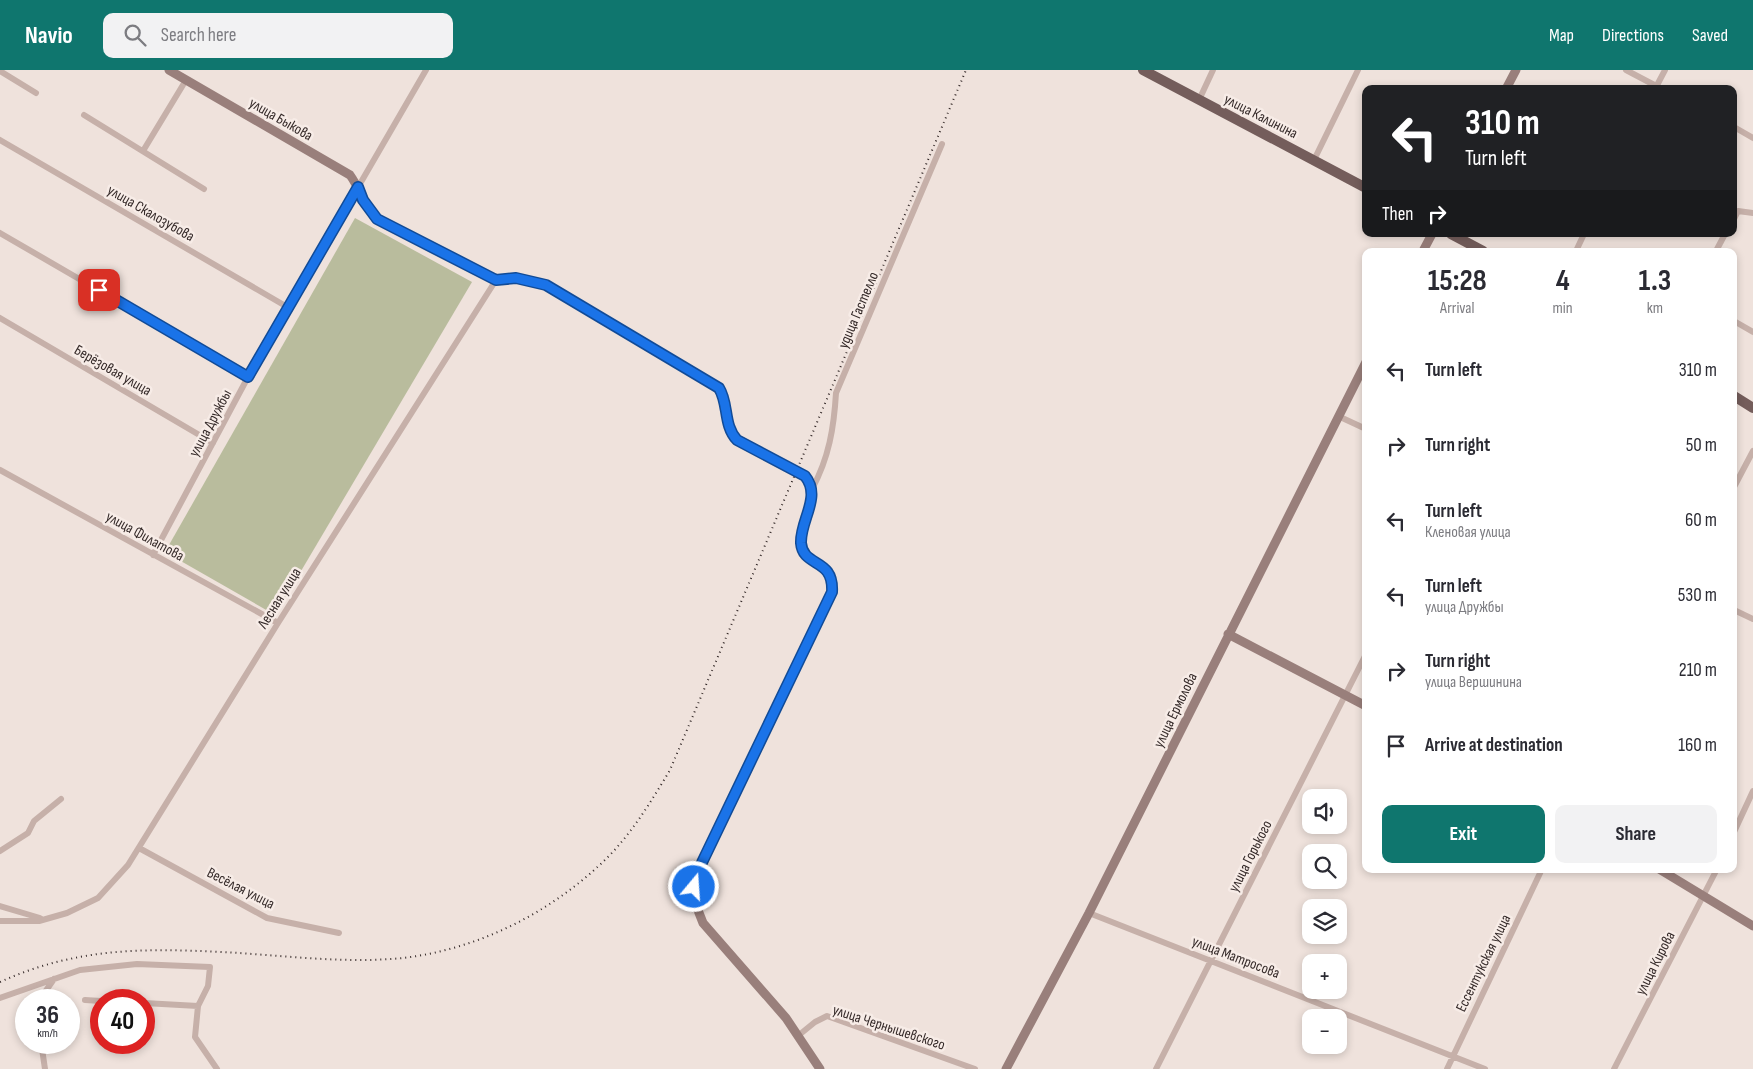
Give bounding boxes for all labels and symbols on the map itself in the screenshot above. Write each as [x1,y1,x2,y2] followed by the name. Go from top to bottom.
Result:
[1221,90,1301,143] street label: улица Калинина
[245,94,316,145] street label: улица Быкова
[104,181,198,246] street label: улица Скалозубова
[78,269,120,311] pin
[834,269,883,351] street label: удица Гастелло
[71,341,155,400] street label: Берёзовая улица
[185,386,236,460] street label: улица Дружбы
[102,507,187,566] street label: улица Филатова
[253,564,306,633] street label: Лесная улица
[1149,669,1202,751] street label: улица Ермолова
[1224,817,1277,895] street label: улица Горького
[667,860,719,912] position arrow
[204,863,278,914] street label: Весёлая улица
[1452,911,1515,1015] street label: Ессентукская улица
[1631,928,1680,998] street label: улица Кирова
[1189,932,1283,983] street label: улица Матросова
[90,989,155,1054] speed limit sign: 40
[830,1000,948,1055] street label: улица Чернышевского

